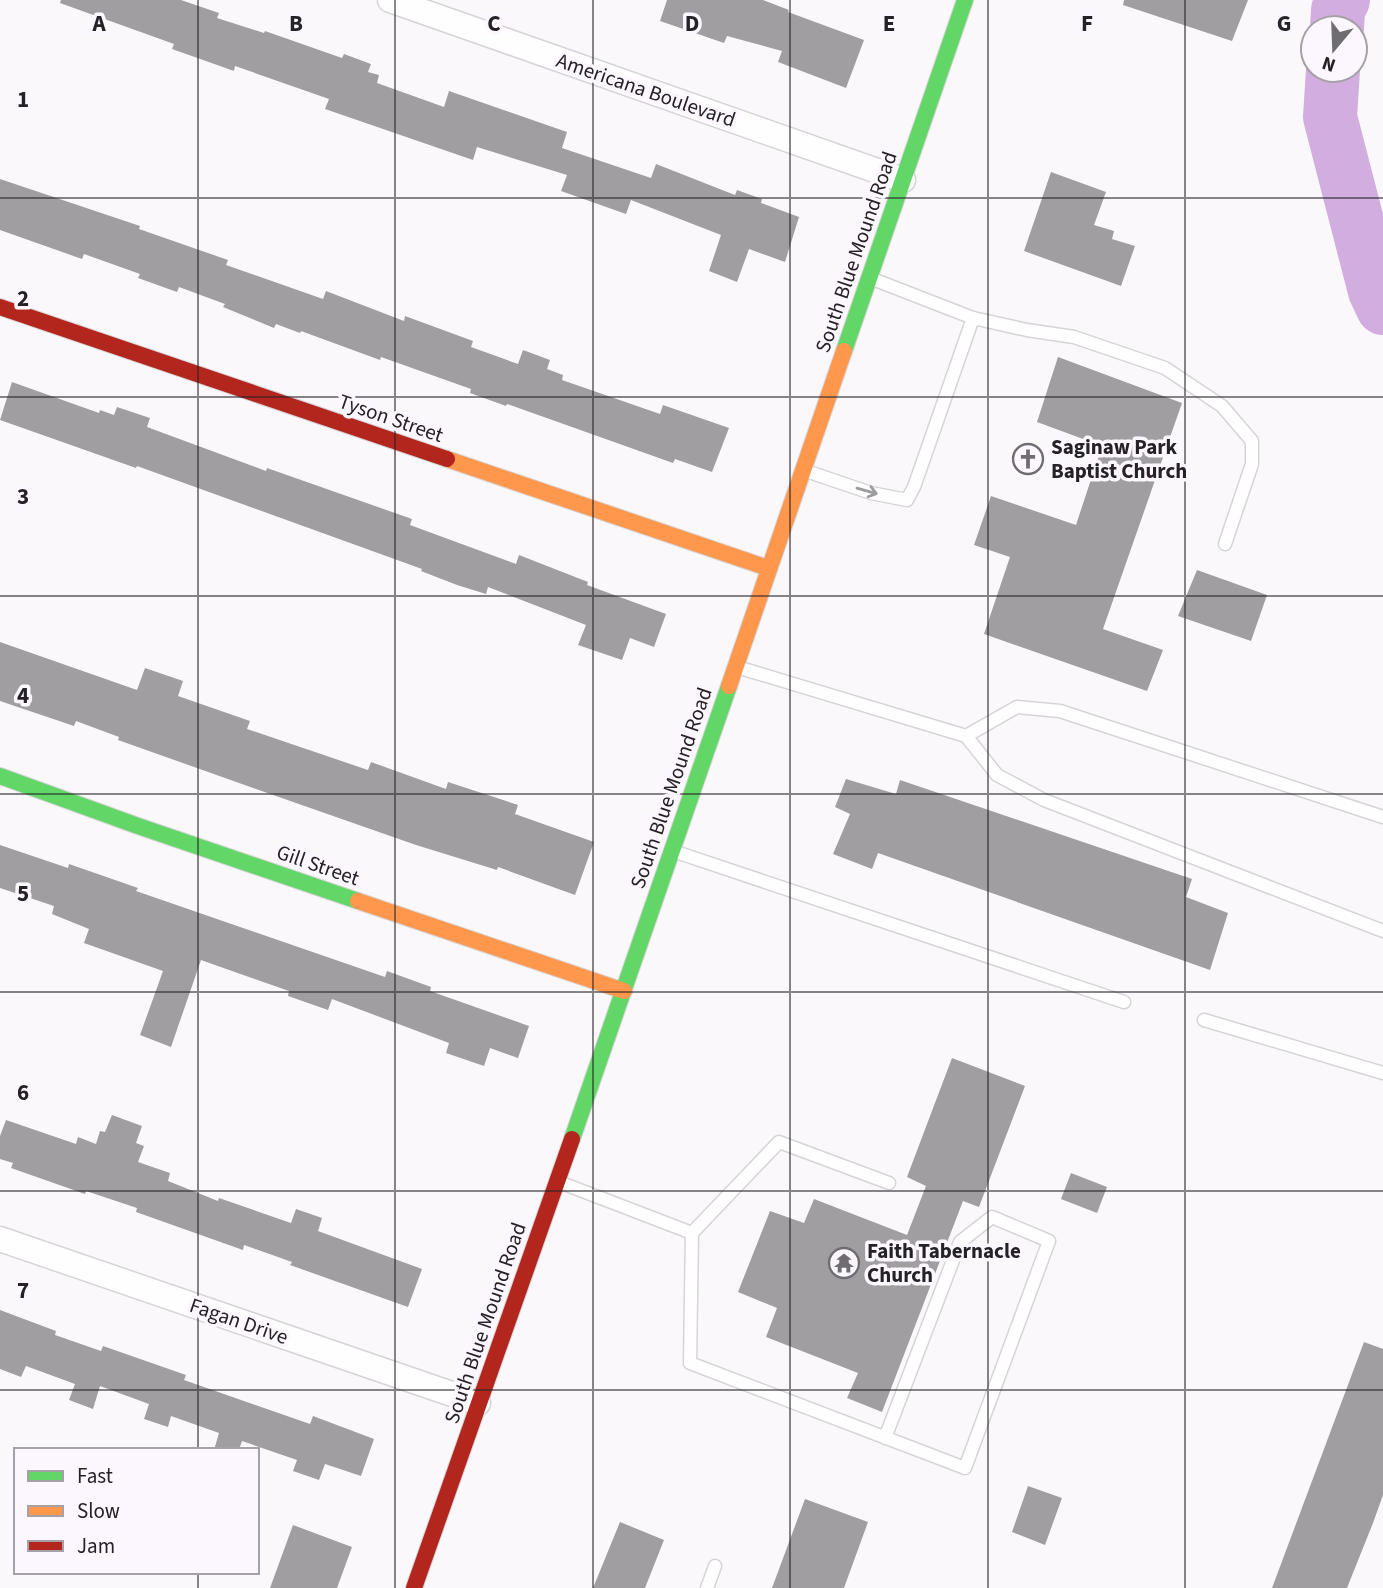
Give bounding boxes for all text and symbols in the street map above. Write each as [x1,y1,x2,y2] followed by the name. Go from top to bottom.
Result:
[91,7,106,40] text: A
[289,7,303,40] text: B
[487,7,501,40] text: C
[685,7,699,40] text: D
[883,7,895,40] text: E
[1081,7,1093,40] text: F
[1277,7,1291,40] text: G
[1299,14,1369,84] north arrow
[552,45,740,135] street label: Americana Boulevard
[1319,49,1339,78] text: N
[17,83,29,116] text: 1
[807,147,905,357] street label: South Blue Mound Road
[17,282,29,315] text: 2
[335,386,447,450] street label: Tyson Street
[1051,432,1187,486] place label: Saginaw Park Baptist Church
[1011,442,1045,476] church icon: Saginaw Park Baptist Church
[17,480,29,513] text: 3
[856,486,878,499] one-way arrow
[17,679,29,712] text: 4
[622,683,720,893] street label: South Blue Mound Road
[273,837,363,893] street label: Gill Street
[17,877,29,910] text: 5
[17,1076,29,1109] text: 6
[436,1218,534,1428] street label: South Blue Mound Road
[867,1236,1021,1290] place label: Faith Tabernacle Church
[827,1246,861,1280] temple icon: Faith Tabernacle Church
[17,1274,29,1307] text: 7
[186,1290,292,1352] street label: Fagan Drive
[14,1448,259,1574] legend
[77,1461,113,1491] text: Fast
[77,1496,120,1526] text: Slow
[77,1531,115,1561] text: Jam

